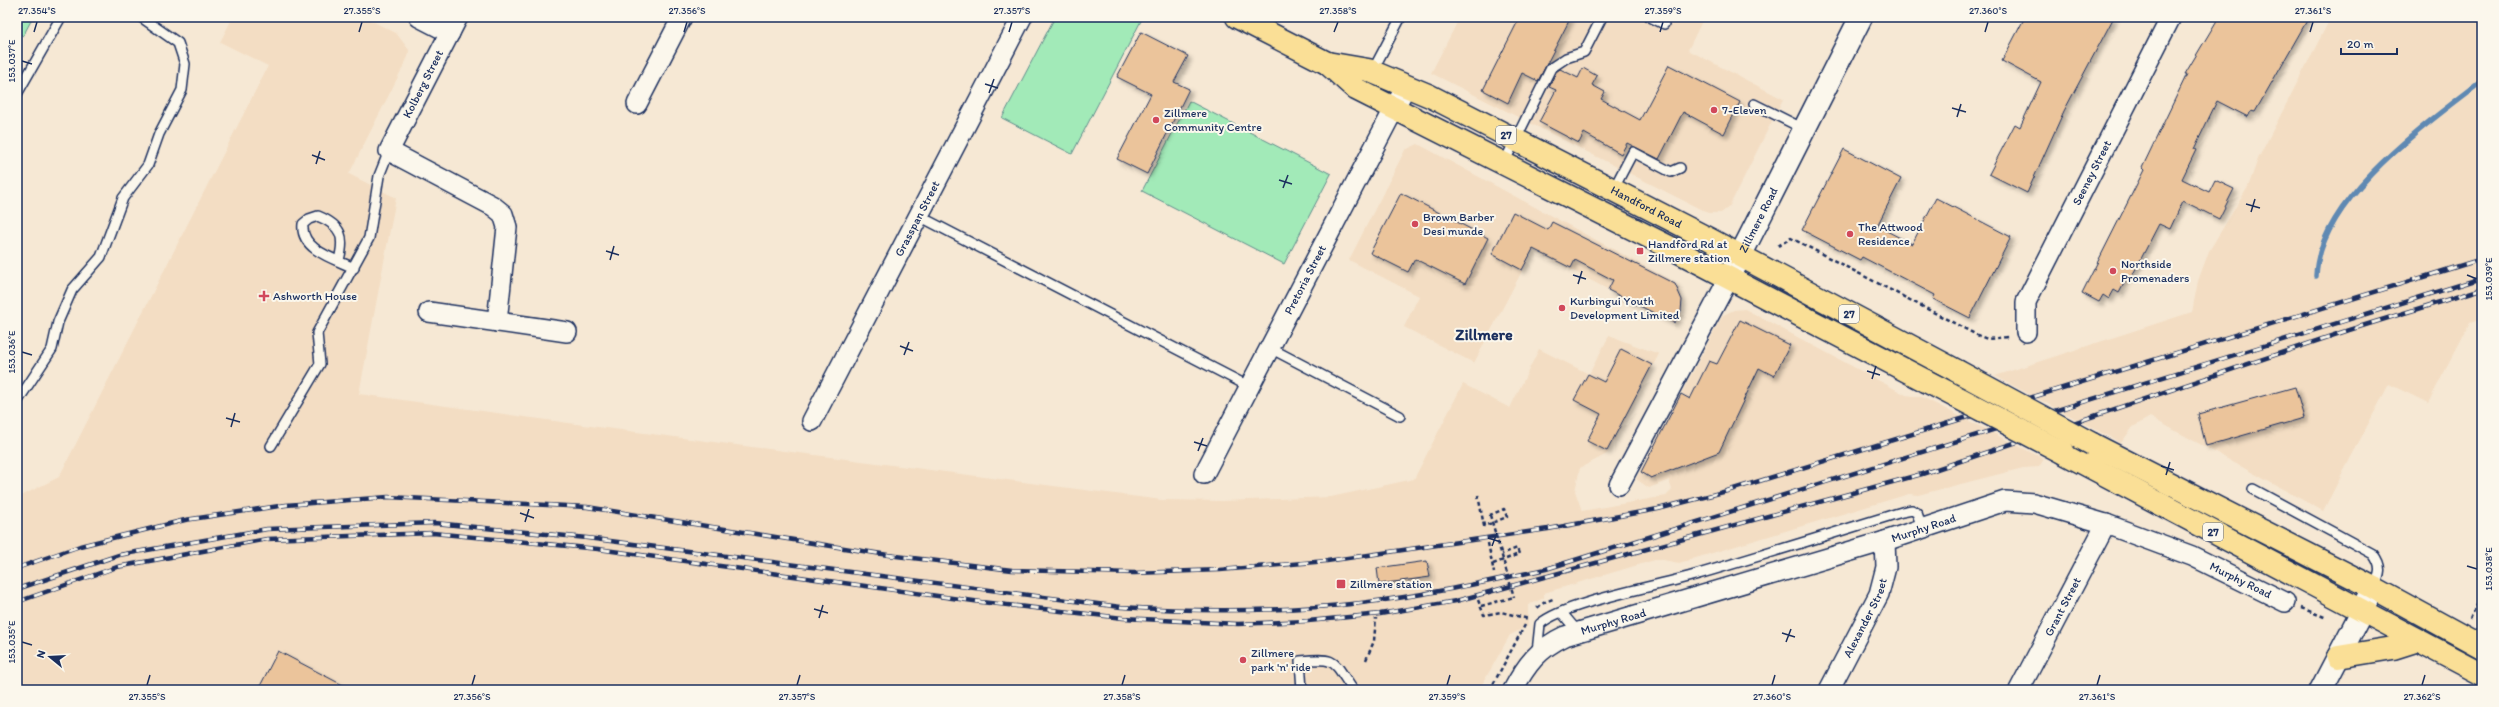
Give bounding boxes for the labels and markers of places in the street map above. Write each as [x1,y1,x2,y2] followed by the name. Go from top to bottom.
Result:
[1722,103,1767,117] place label: 7-Eleven
[1709,105,1719,115] marker: 7-Eleven
[1164,106,1262,134] place label: Zillmere Community Centre
[1151,115,1161,125] marker: Zillmere Community Centre
[1423,210,1495,238] place label: Brown Barber Desi munde
[1410,219,1420,229] marker: Brown Barber Desi munde
[1858,220,1923,248] place label: The Attwood Residence
[1845,229,1855,239] marker: The Attwood Residence
[1648,237,1730,265] place label: Handford Rd at Zillmere station
[1635,246,1645,256] marker: Handford Rd at Zillmere station
[2121,257,2189,285] place label: Northside Promenaders
[2108,266,2118,276] marker: Northside Promenaders
[273,289,357,303] place label: Ashworth House
[258,290,270,302] marker: Ashworth House
[1570,294,1680,322] place label: Kurbingui Youth Development Limited
[1557,303,1567,313] marker: Kurbingui Youth Development Limited
[1350,577,1432,591] place label: Zillmere station
[1335,578,1347,590] marker: Zillmere station
[1251,646,1311,674] place label: Zillmere park 'n' ride
[1238,655,1248,665] marker: Zillmere park 'n' ride

